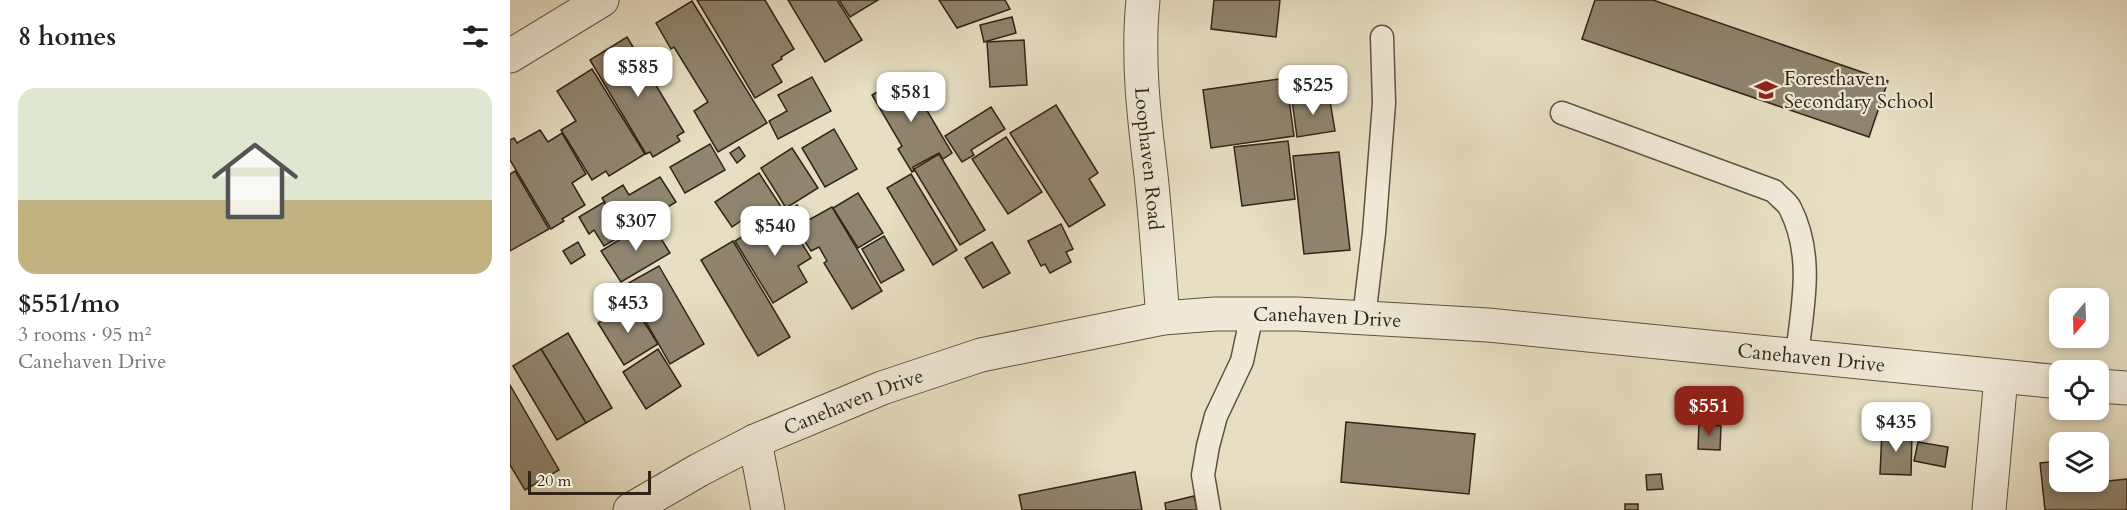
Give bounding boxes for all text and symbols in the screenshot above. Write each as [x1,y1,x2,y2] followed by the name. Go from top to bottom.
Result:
[18,19,116,54] text: 8 homes
[459,20,492,53] icon: filters
[602,47,674,98] pin: $585
[618,53,658,80] text: $585
[1277,65,1349,116] pin: $525
[1784,65,1934,115] place label: Foresthaven Secondary School
[1293,71,1333,98] text: $525
[875,72,947,123] pin: $581
[1753,77,1779,103] school or university icon: Foresthaven Secondary School
[891,78,931,105] text: $581
[1128,86,1169,232] street label: Loophaven Road
[201,127,309,235] icon: home
[600,201,672,252] pin: $307
[739,206,811,257] pin: $540
[616,207,656,234] text: $307
[755,212,795,239] text: $540
[592,283,664,334] pin: $453
[18,286,120,321] text: $551/mo
[2049,288,2109,348] north arrow
[2049,288,2109,492] map controls
[608,289,648,316] text: $453
[1253,301,1402,334] street label: Canehaven Drive
[18,321,151,348] text: 3 rooms · 95 m²
[1736,337,1887,379] street label: Canehaven Drive
[18,348,166,375] text: Canehaven Drive
[2049,360,2109,420] button: locate
[779,362,927,442] street label: Canehaven Drive
[1673,386,1745,437] pin: $551
[1689,392,1729,419] text: $551
[1860,402,1932,453] pin: $435
[1876,408,1916,435] text: $435
[2049,432,2109,492] button: layers
[528,468,651,496] scale bar
[537,470,571,492] text: 20 m

